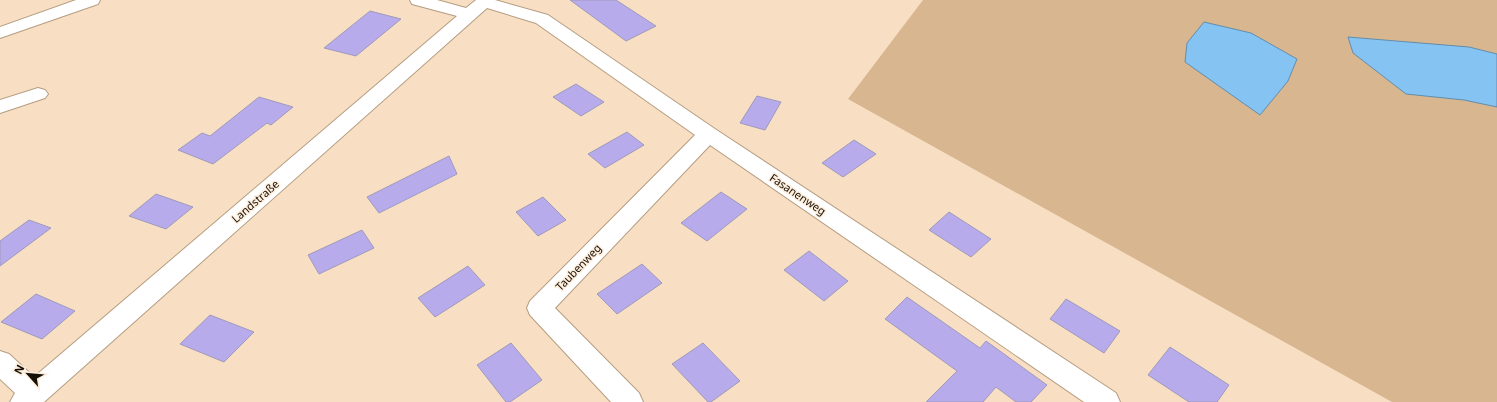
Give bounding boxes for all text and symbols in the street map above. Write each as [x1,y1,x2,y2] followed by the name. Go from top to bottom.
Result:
[767,170,829,218] street label: Fasanenweg
[228,176,282,226] street label: Landstraße
[552,240,604,294] street label: Taubenweg
[8,354,48,394] north arrow
[10,362,27,377] text: N

